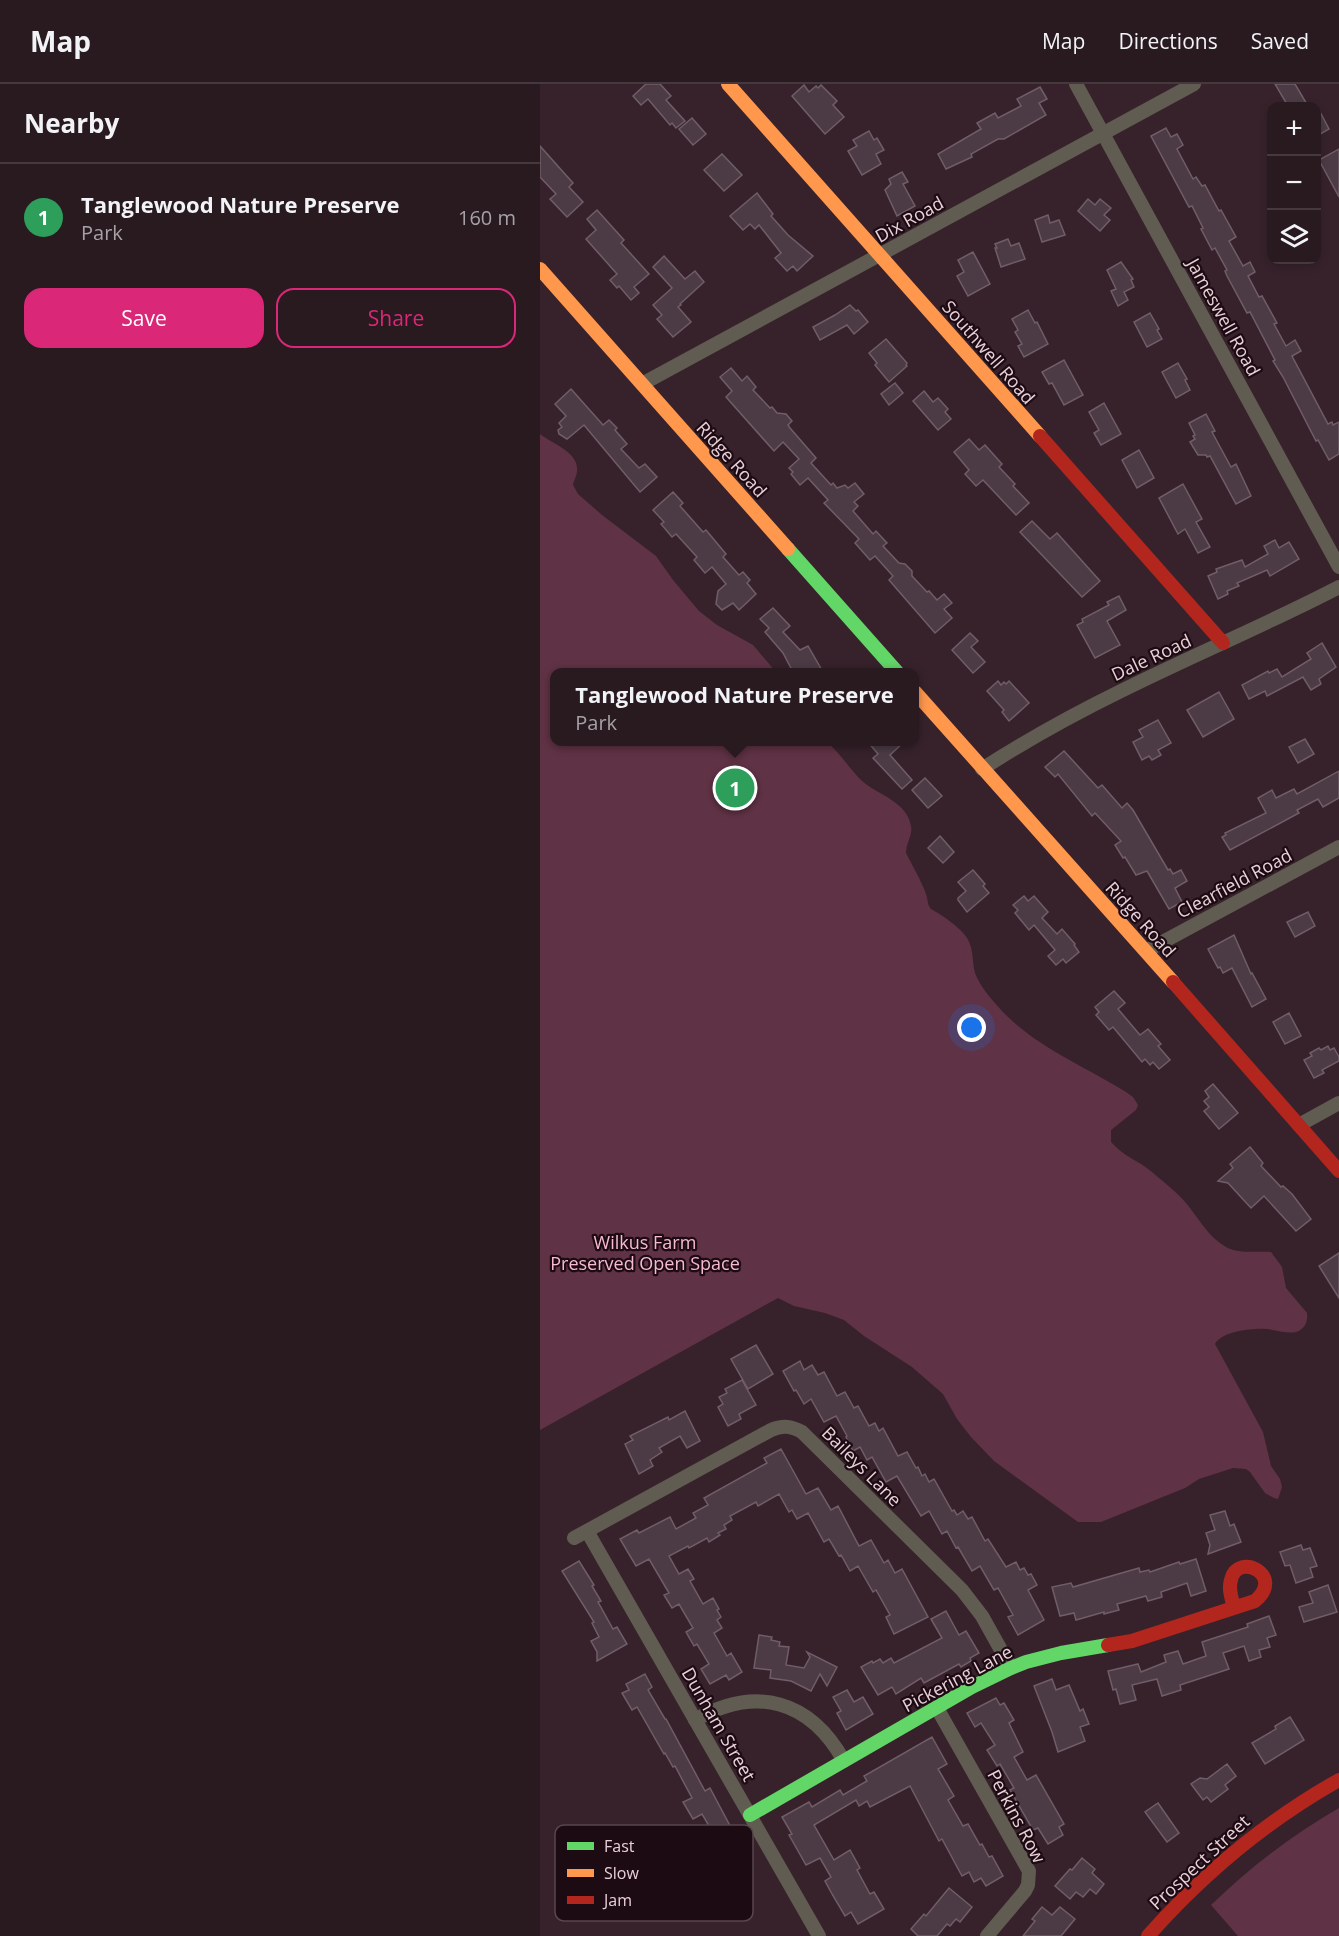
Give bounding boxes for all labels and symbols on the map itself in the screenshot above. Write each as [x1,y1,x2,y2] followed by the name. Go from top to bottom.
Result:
[871,190,947,248] street label: Dix Road
[1181,252,1266,380] street label: Jameswell Road
[937,295,1041,409] street label: Southwell Road
[692,416,772,502] street label: Ridge Road
[1107,628,1195,686] street label: Dale Road
[716,766,754,810] pin: 1
[1172,843,1296,923] street label: Clearfield Road
[1101,876,1181,962] street label: Ridge Road
[957,1013,986,1042] your location
[550,1230,740,1275] park label: Wilkus Farm Preserved Open Space
[817,1421,907,1511] street label: Baileys Lane
[898,1639,1016,1717] street label: Pickering Lane
[677,1663,761,1785] street label: Dunham Street
[982,1765,1052,1867] street label: Perkins Row
[1144,1809,1254,1915] street label: Prospect Street
[555,1825,753,1921] legend
[604,1835,635,1857] text: Fast
[604,1862,639,1884] text: Slow
[602,1889,632,1911] text: Jam

